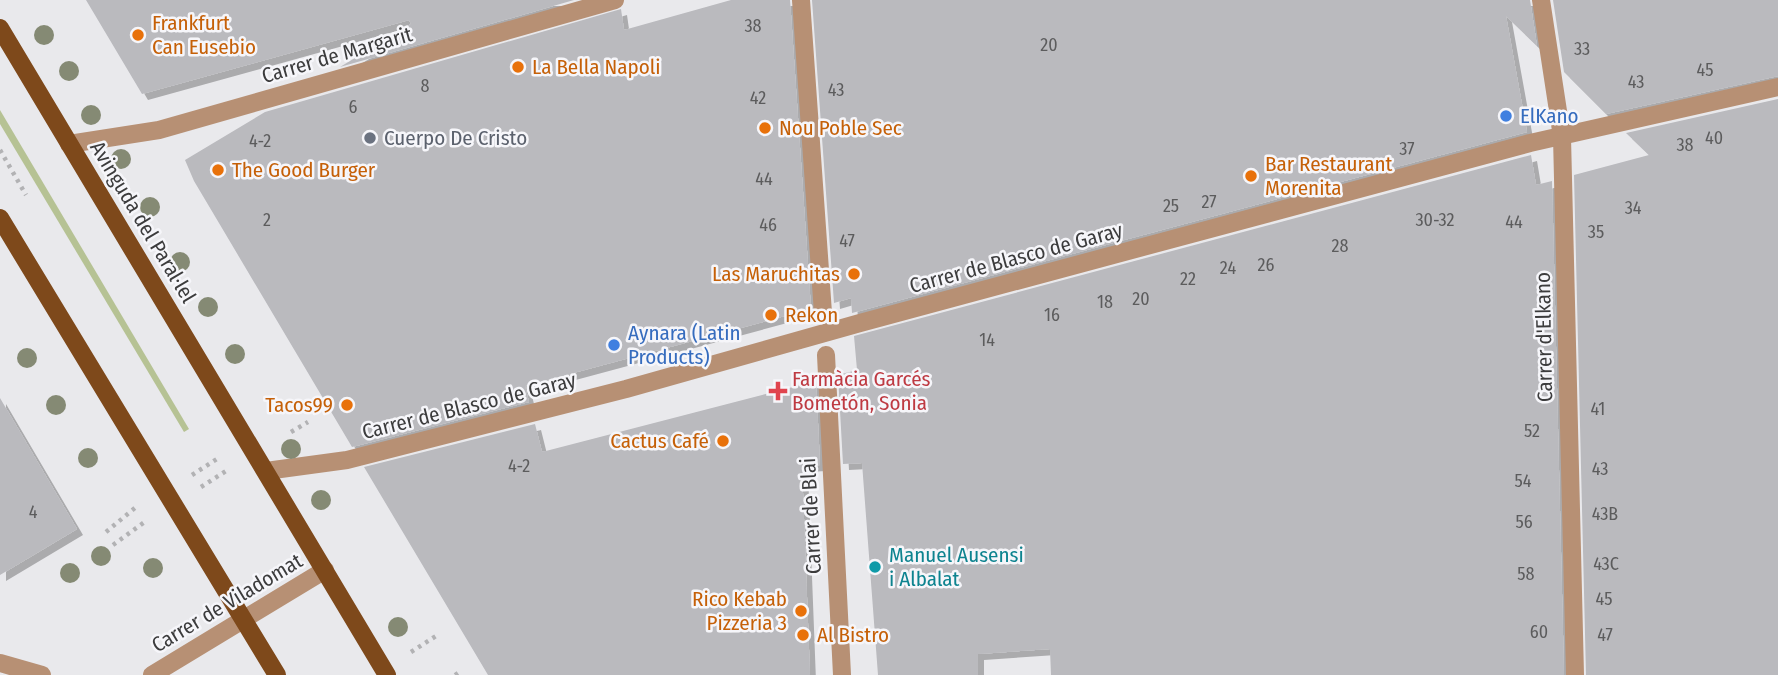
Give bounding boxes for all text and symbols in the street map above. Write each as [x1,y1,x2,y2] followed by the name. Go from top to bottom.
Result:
[152,10,256,60] place label: Frankfurt Can Eusebio
[744,15,762,37] house number: 38
[259,21,415,89] street label: Carrer de Margarit
[130,27,146,43] marker: Frankfurt Can Eusebio
[1040,34,1058,56] house number: 20
[1574,38,1590,60] house number: 33
[532,54,661,80] place label: La Bella Napoli
[510,59,526,75] marker: La Bella Napoli
[1697,59,1713,81] house number: 45
[1628,71,1644,93] house number: 43
[421,75,430,97] house number: 8
[828,79,844,101] house number: 43
[750,87,766,109] house number: 42
[349,96,358,118] house number: 6
[1520,103,1579,129] place label: ElKano
[1498,108,1514,124] marker: ElKano
[779,115,902,141] place label: Nou Poble Sec
[757,120,773,136] marker: Nou Poble Sec
[384,125,527,151] place label: Cuerpo De Cristo
[1705,127,1723,149] house number: 40
[249,130,271,152] house number: 4-2
[362,130,378,146] marker: Cuerpo De Cristo
[1676,134,1694,156] house number: 38
[84,136,202,308] street label: Avinguda del Paral·lel
[1399,138,1415,160] house number: 37
[1265,151,1393,201] place label: Bar Restaurant Morenita
[232,157,376,183] place label: The Good Burger
[210,162,226,178] marker: The Good Burger
[755,168,773,190] house number: 44
[1243,168,1259,184] marker: Bar Restaurant Morenita
[1201,191,1217,213] house number: 27
[1163,195,1179,217] house number: 25
[1625,197,1642,219] house number: 34
[263,209,271,231] house number: 2
[1416,209,1455,231] house number: 30-32
[1505,211,1523,233] house number: 44
[759,214,777,236] house number: 46
[907,217,1126,299] street label: Carrer de Blasco de Garay
[1588,221,1604,243] house number: 35
[839,230,855,252] house number: 47
[1332,235,1348,257] house number: 28
[1258,254,1275,276] house number: 26
[1220,257,1236,279] house number: 24
[712,261,840,287] place label: Las Maruchitas
[846,266,862,282] marker: Las Maruchitas
[1180,268,1196,290] house number: 22
[1530,272,1558,402] street label: Carrer d'Elkano
[1132,288,1150,310] house number: 20
[1097,291,1113,313] house number: 18
[785,302,838,328] place label: Rekon
[1044,304,1060,326] house number: 16
[763,307,779,323] marker: Rekon
[628,320,741,370] place label: Aynara (Latin Products)
[979,329,995,351] house number: 14
[606,337,622,353] marker: Aynara (Latin Products)
[792,366,931,416] place label: Farmàcia Garcés Bometón, Sonia
[359,367,579,445] street label: Carrer de Blasco de Garay
[770,383,786,399] marker: Farmàcia Garcés Bometón, Sonia
[265,392,333,418] place label: Tacos99
[339,397,355,413] marker: Tacos99
[1591,398,1605,420] house number: 41
[1524,420,1540,442] house number: 52
[610,428,709,454] place label: Cactus Café
[715,433,731,449] marker: Cactus Café
[508,455,530,477] house number: 4-2
[795,457,827,575] street label: Carrer de Blai
[1592,458,1608,480] house number: 43
[1515,470,1532,492] house number: 54
[29,501,38,523] house number: 4
[1592,503,1618,525] house number: 43B
[1515,511,1533,533] house number: 56
[889,542,1024,592] place label: Manuel Ausensi i Albalat
[147,548,307,658] street label: Carrer de Viladomat
[1593,553,1619,575] house number: 43C
[867,559,883,575] marker: Manuel Ausensi i Albalat
[1517,563,1535,585] house number: 58
[692,586,787,636] place label: Rico Kebab Pizzeria 3
[1596,588,1612,610] house number: 45
[793,603,809,619] marker: Rico Kebab Pizzeria 3
[1530,621,1548,643] house number: 60
[817,622,889,648] place label: Al Bistro
[1597,624,1613,646] house number: 47
[795,627,811,643] marker: Al Bistro

